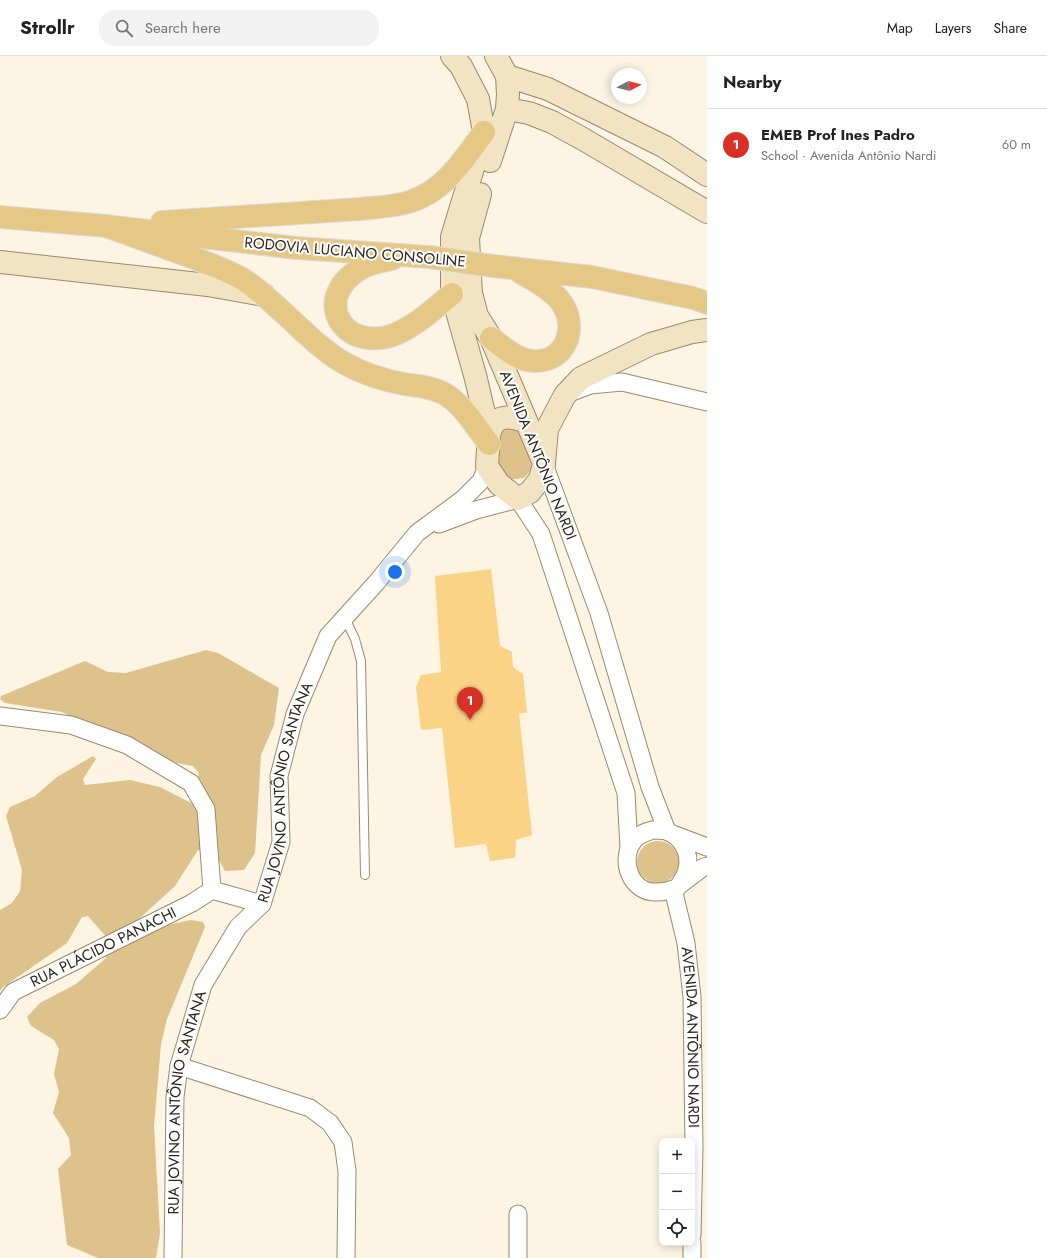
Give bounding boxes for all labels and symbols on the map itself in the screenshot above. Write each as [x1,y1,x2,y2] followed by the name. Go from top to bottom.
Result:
[611,68,647,104] north arrow
[244,231,466,273] street label: RODOVIA LUCIANO CONSOLINE
[494,367,582,543] street label: AVENIDA ANTÔNIO NARDI
[385,562,405,582] your location
[252,678,318,905] street label: RUA JOVINO ANTÔNIO SANTANA
[457,687,483,720] pin: 1
[26,902,180,993] street label: RUA PLÁCIDO PANACHI
[675,946,705,1128] street label: AVENIDA ANTÔNIO NARDI
[163,988,212,1215] street label: RUA JOVINO ANTÔNIO SANTANA

